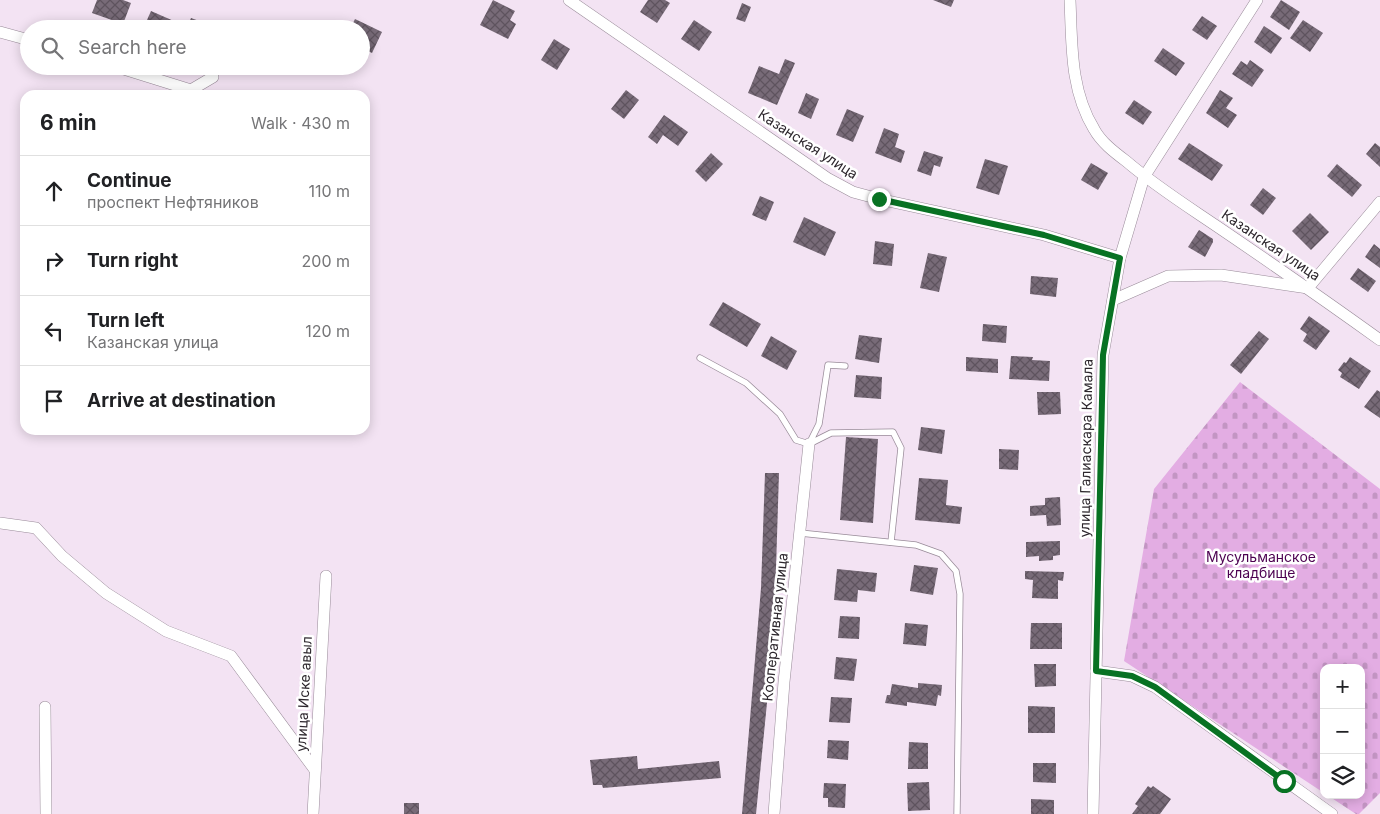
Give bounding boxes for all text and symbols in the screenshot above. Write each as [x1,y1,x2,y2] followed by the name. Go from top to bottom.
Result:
[20,20,370,75] search box
[38,34,66,62] icon: search
[78,36,187,59] text: Search here
[755,105,861,182] street label: Казанская улица
[40,110,97,135] text: 6 min
[251,113,350,133] text: Walk · 430 m
[87,169,172,192] text: Continue
[40,177,68,205] icon: ahead
[308,181,350,201] text: 110 m
[868,188,891,211] route end
[87,192,259,212] text: проспект Нефтяников
[1219,205,1324,284] street label: Казанская улица
[40,247,68,275] icon: right
[87,249,178,272] text: Turn right
[302,251,350,271] text: 200 m
[87,309,165,332] text: Turn left
[40,317,68,345] icon: left
[305,321,350,341] text: 120 m
[87,332,219,352] text: Казанская улица
[1075,359,1096,537] street label: улица Галиаскара Камала
[40,387,68,415] icon: arrive
[87,389,276,412] text: Arrive at destination
[1206,548,1316,581] park label: Мусульманское кладбище
[758,552,791,702] street label: Кооперативная улица
[292,636,315,752] street label: улица Иске авыл
[1320,664,1365,799] map controls
[1320,664,1365,709] button: +
[1320,709,1365,754] button: −
[1320,754,1365,799] button: layers
[1273,770,1296,793] route start

